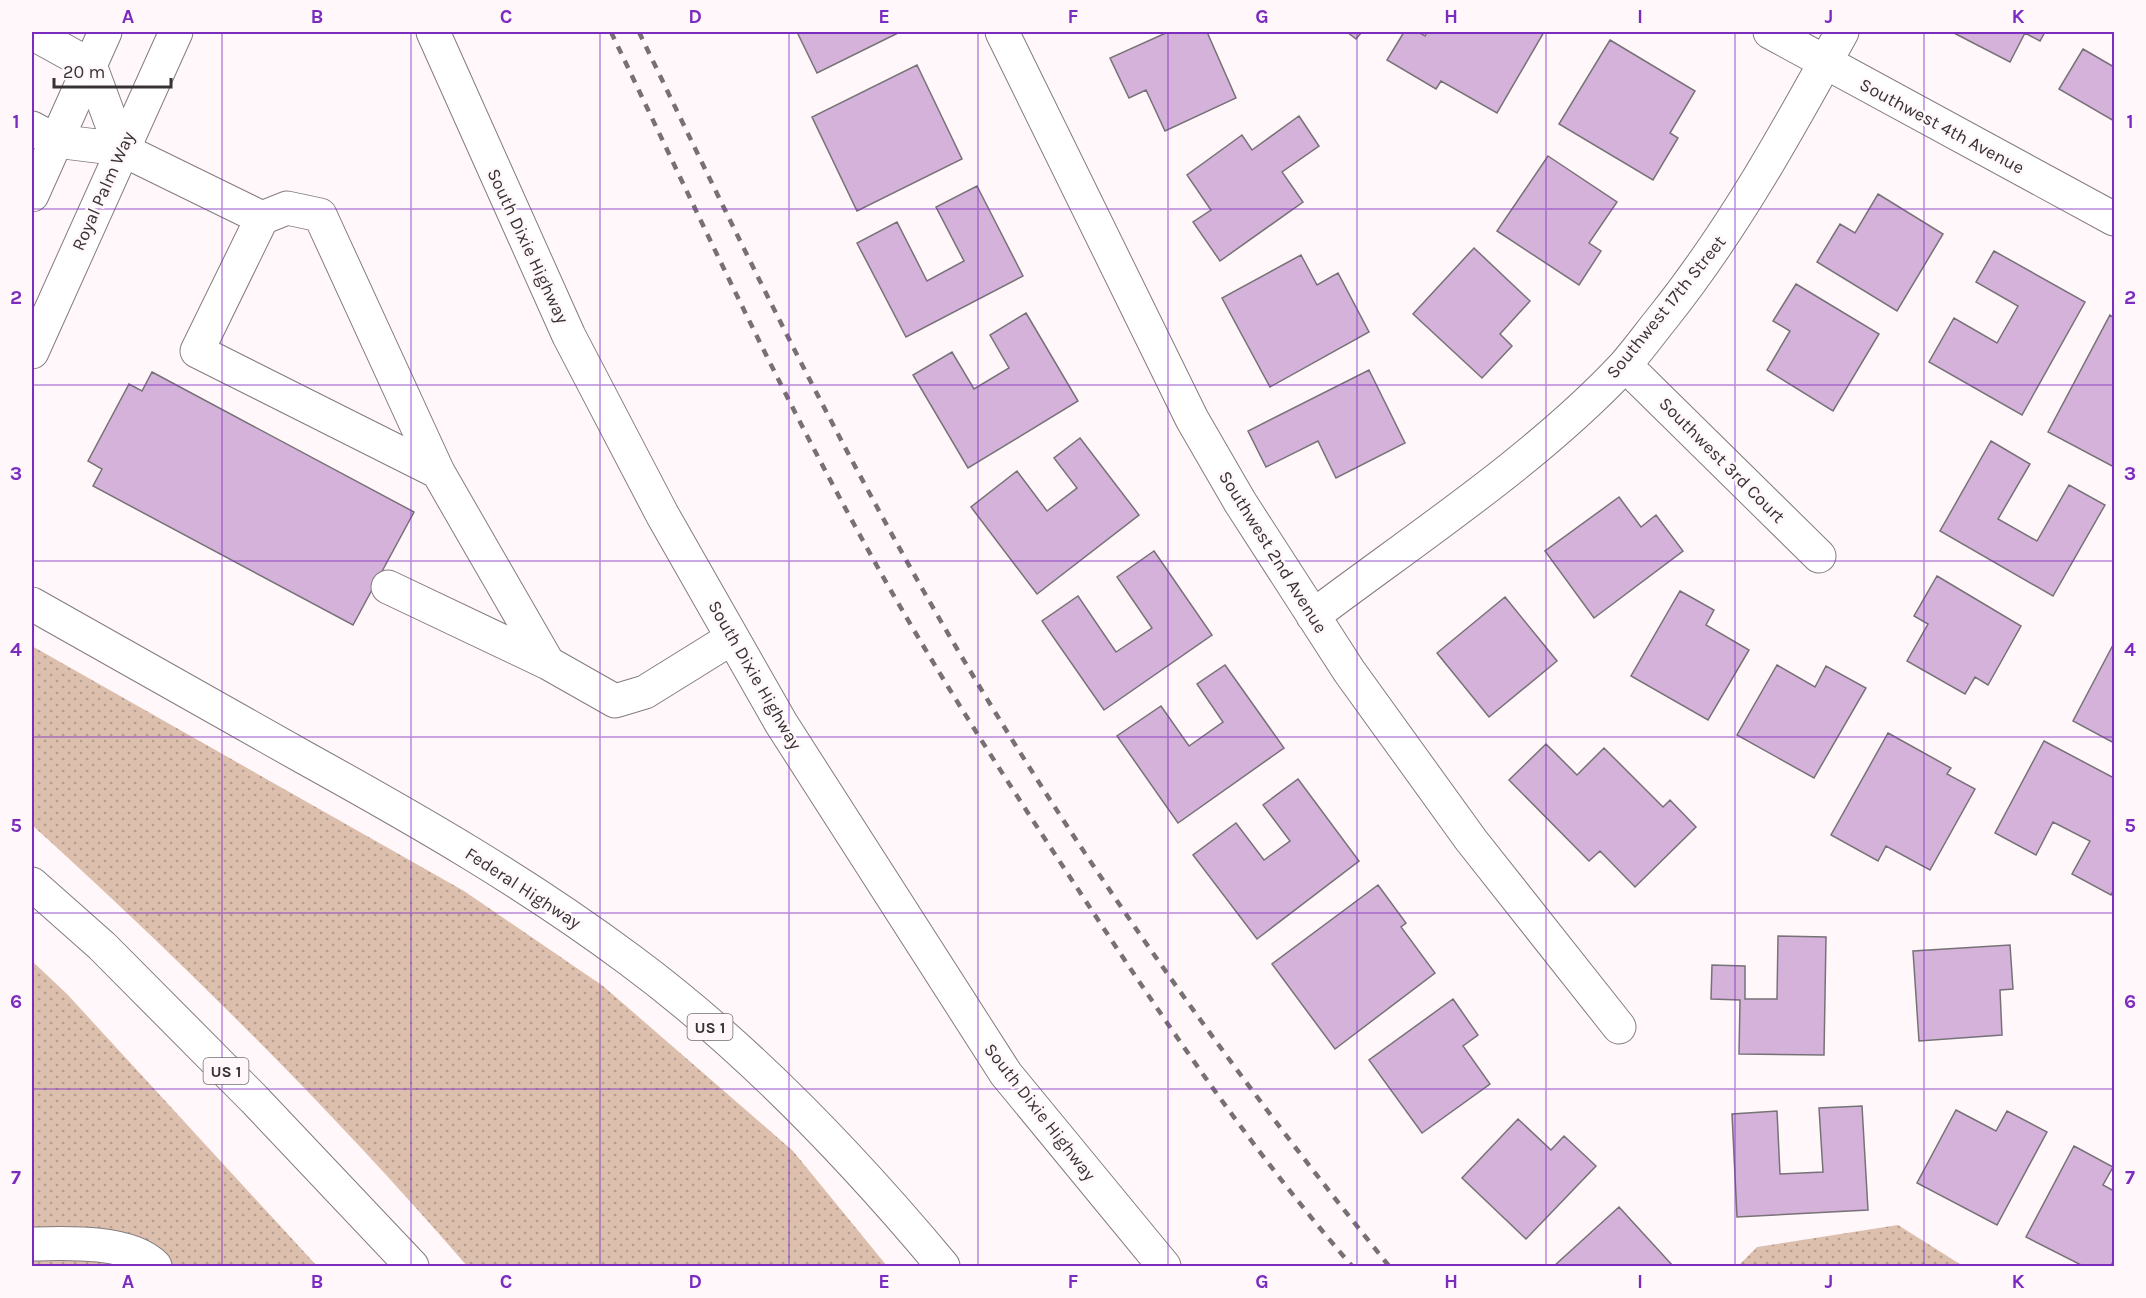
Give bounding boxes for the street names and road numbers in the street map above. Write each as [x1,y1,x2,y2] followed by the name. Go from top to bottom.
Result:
[1856,73,2028,179] street label: Southwest 4th Avenue
[67,127,139,254] street label: Royal Palm Way
[482,165,574,328] street label: South Dixie Highway
[1602,231,1731,383] street label: Southwest 17th Street
[1654,392,1790,528] street label: Southwest 3rd Court
[1214,467,1332,637] street label: Southwest 2nd Avenue
[703,596,807,754] street label: South Dixie Highway
[461,842,586,934] street label: Federal Highway
[688,1014,732,1040] road number: US 1
[979,1039,1101,1186] street label: South Dixie Highway
[204,1058,248,1084] road number: US 1

